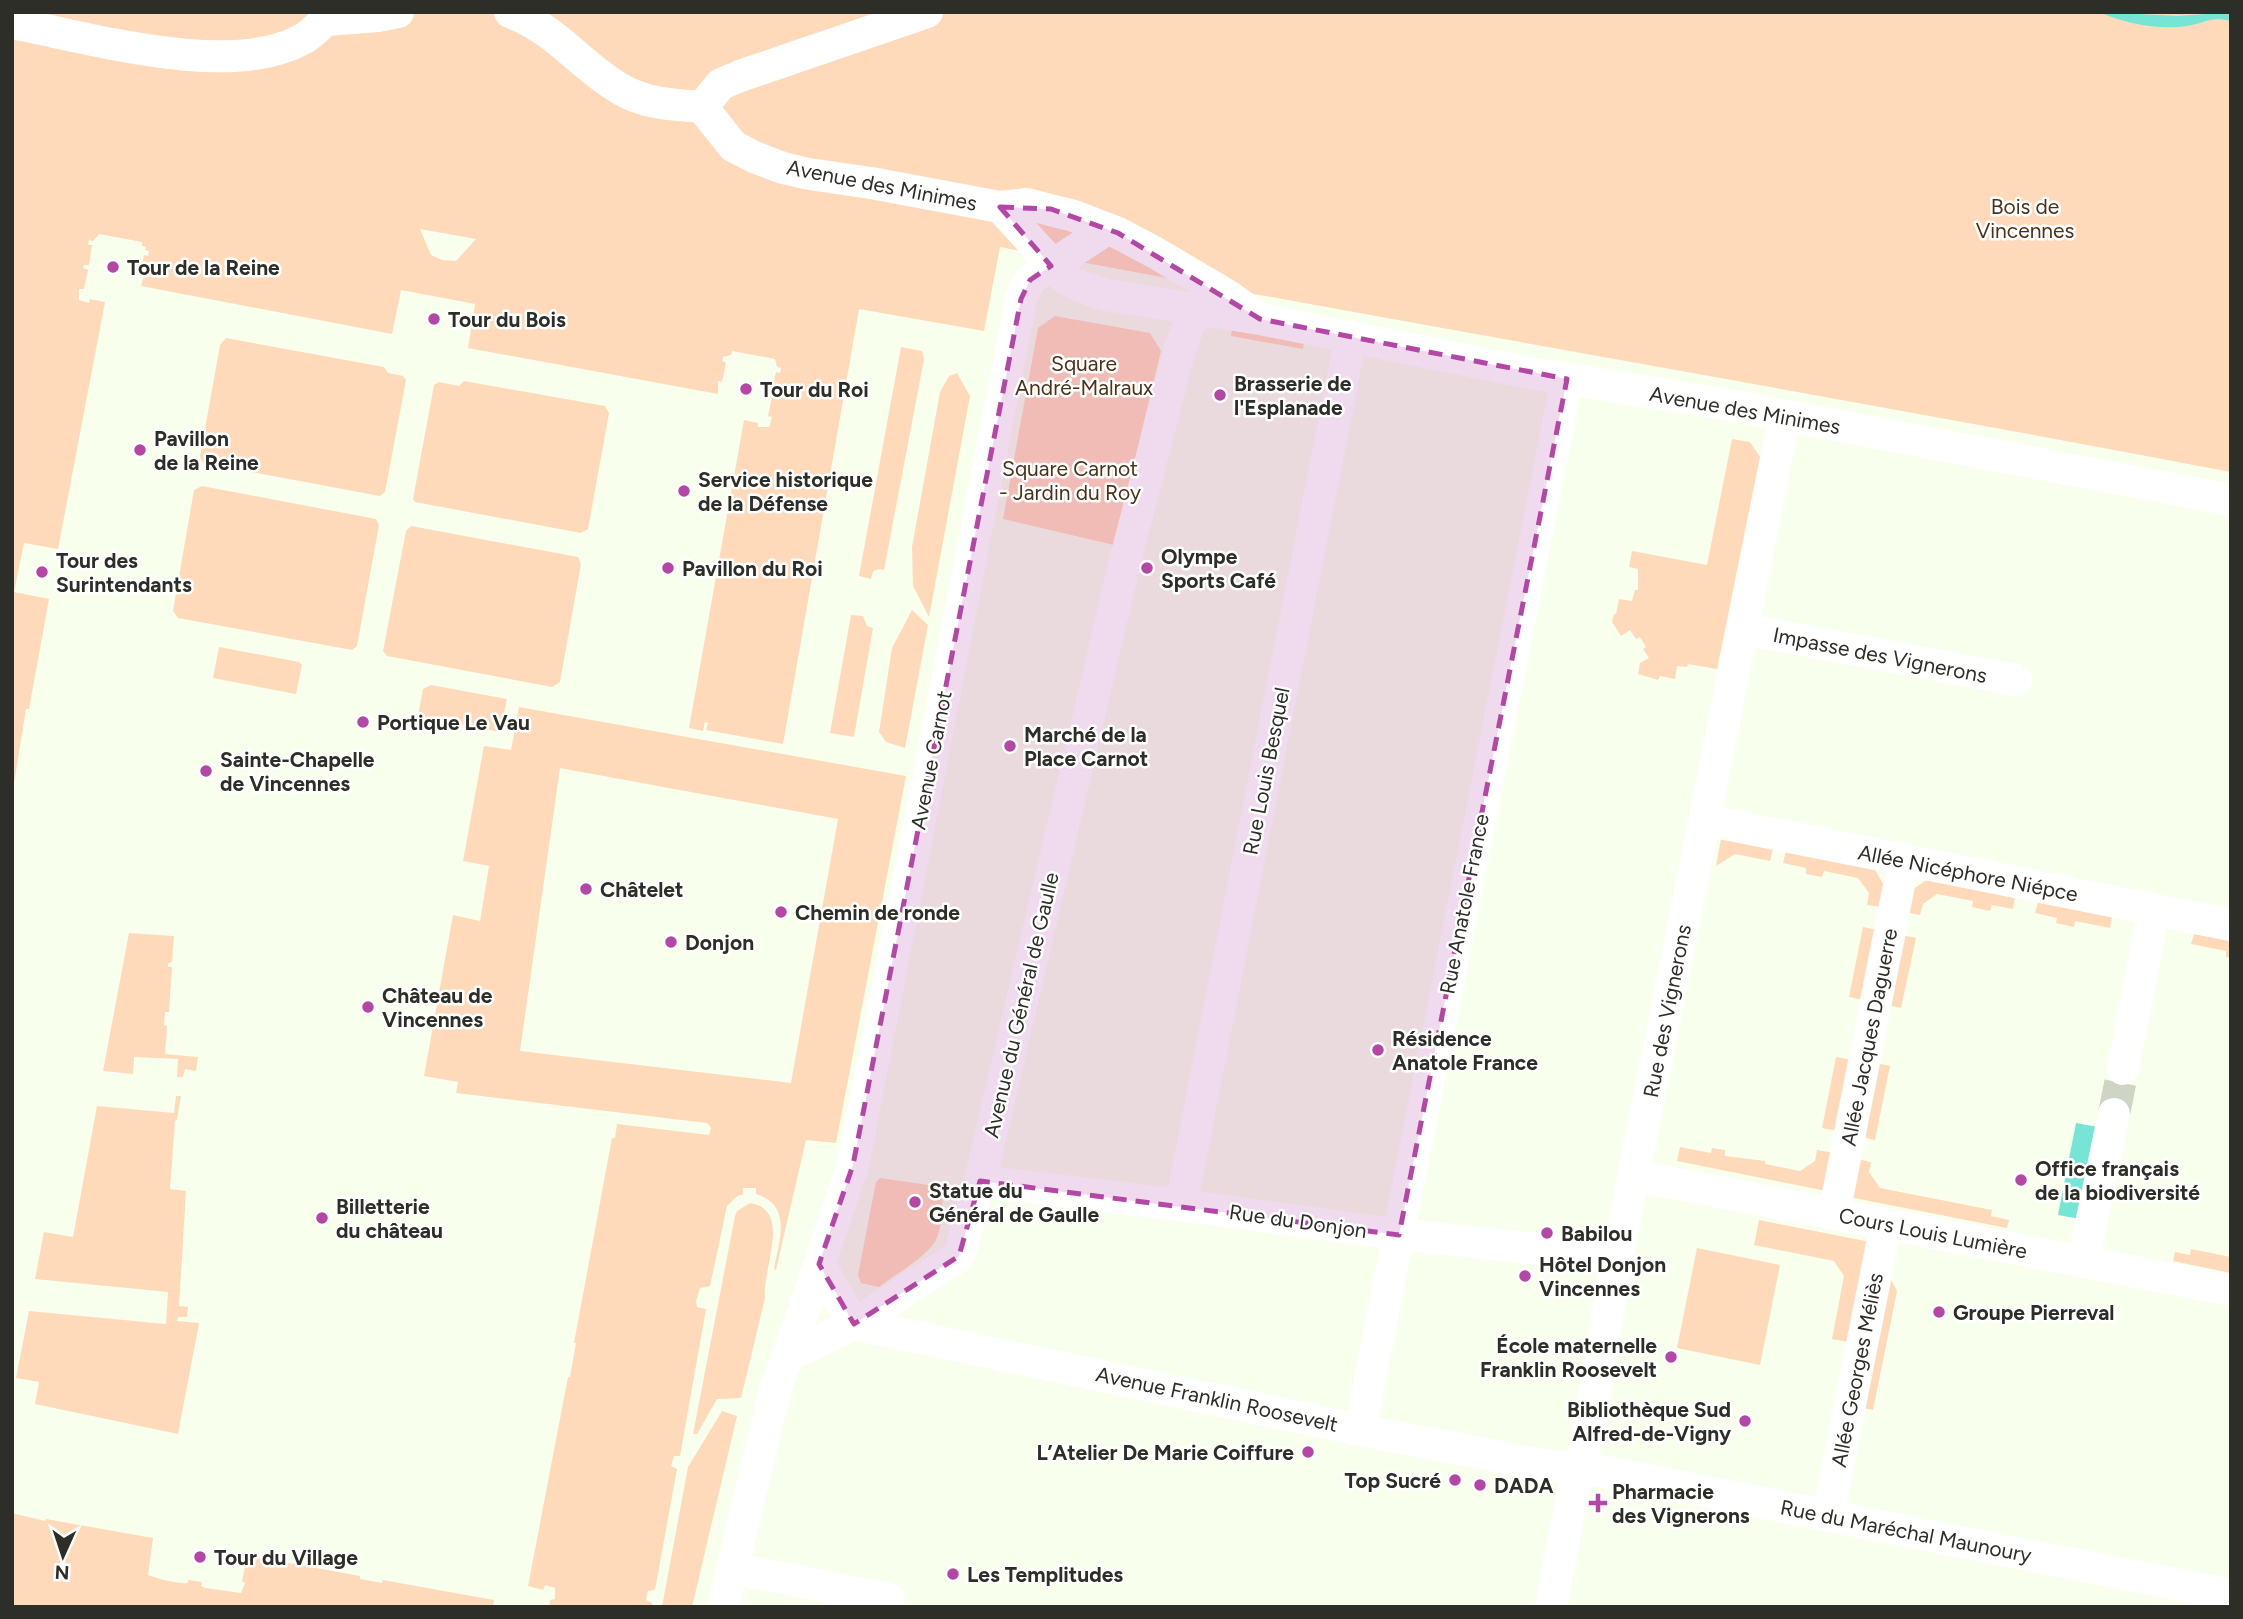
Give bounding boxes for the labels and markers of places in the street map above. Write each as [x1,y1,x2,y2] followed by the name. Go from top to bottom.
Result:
[127,255,280,280] place label: Tour de la Reine
[105,259,121,275] marker: Tour de la Reine
[448,307,566,332] place label: Tour du Bois
[426,311,442,327] marker: Tour du Bois
[1234,371,1352,420] place label: Brasserie de l'Esplanade
[760,377,869,402] place label: Tour du Roi
[738,381,754,397] marker: Tour du Roi
[1212,387,1228,403] marker: Brasserie de l'Esplanade
[154,426,259,475] place label: Pavillon de la Reine
[132,442,148,458] marker: Pavillon de la Reine
[698,467,873,516] place label: Service historique de la Défense
[676,483,692,499] marker: Service historique de la Défense
[1161,544,1276,593] place label: Olympe Sports Café
[56,548,192,597] place label: Tour des Surintendants
[682,556,823,581] place label: Pavillon du Roi
[660,560,676,576] marker: Pavillon du Roi
[1139,560,1155,576] marker: Olympe Sports Café
[34,564,50,580] marker: Tour des Surintendants
[377,710,530,735] place label: Portique Le Vau
[355,714,371,730] marker: Portique Le Vau
[1024,722,1148,771] place label: Marché de la Place Carnot
[1002,738,1018,754] marker: Marché de la Place Carnot
[220,747,375,796] place label: Sainte-Chapelle de Vincennes
[198,763,214,779] marker: Sainte-Chapelle de Vincennes
[600,877,683,902] place label: Châtelet
[578,881,594,897] marker: Châtelet
[795,900,960,925] place label: Chemin de ronde
[773,904,789,920] marker: Chemin de ronde
[685,930,754,955] place label: Donjon
[663,934,679,950] marker: Donjon
[382,983,493,1032] place label: Château de Vincennes
[360,999,376,1015] marker: Château de Vincennes
[1392,1026,1538,1075] place label: Résidence Anatole France
[1370,1042,1386,1058] marker: Résidence Anatole France
[2035,1156,2200,1205] place label: Office français de la biodiversité
[2013,1172,2029,1188] marker: Office français de la biodiversité
[929,1178,1099,1227] place label: Statue du Général de Gaulle
[336,1194,443,1243] place label: Billetterie du château
[907,1194,923,1210] marker: Statue du Général de Gaulle
[314,1210,330,1226] marker: Billetterie du château
[1561,1221,1632,1246] place label: Babilou
[1539,1225,1555,1241] marker: Babilou
[1539,1252,1666,1301] place label: Hôtel Donjon Vincennes
[1517,1268,1533,1284] marker: Hôtel Donjon Vincennes
[1953,1300,2115,1325] place label: Groupe Pierreval
[1931,1304,1947,1320] marker: Groupe Pierreval
[1480,1333,1657,1382] place label: École maternelle Franklin Roosevelt
[1663,1349,1679,1365] marker: École maternelle Franklin Roosevelt
[1567,1397,1732,1446] place label: Bibliothèque Sud Alfred-de-Vigny
[1737,1413,1753,1429] marker: Bibliothèque Sud Alfred-de-Vigny
[1036,1440,1294,1465] place label: L’Atelier De Marie Coiffure
[1300,1444,1316,1460] marker: L’Atelier De Marie Coiffure
[1345,1468,1441,1493] place label: Top Sucré
[1447,1472,1463,1488] marker: Top Sucré
[1494,1473,1553,1498] place label: DADA
[1472,1477,1488,1493] marker: DADA
[1612,1479,1750,1528] place label: Pharmacie des Vignerons
[1590,1495,1606,1511] marker: Pharmacie des Vignerons
[214,1545,358,1570] place label: Tour du Village
[192,1549,208,1565] marker: Tour du Village
[967,1562,1123,1587] place label: Les Templitudes
[945,1566,961,1582] marker: Les Templitudes

